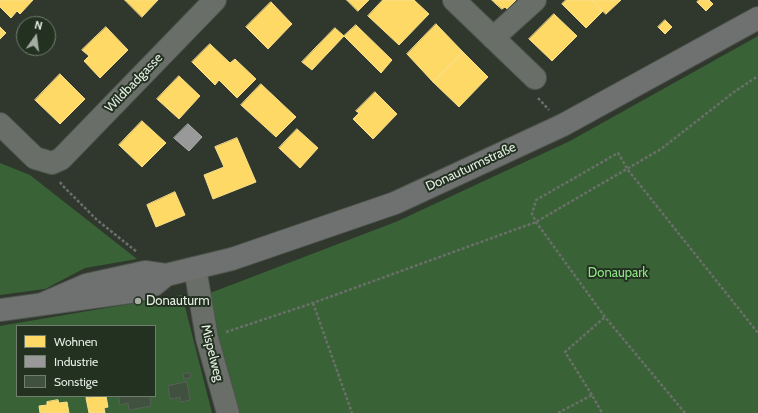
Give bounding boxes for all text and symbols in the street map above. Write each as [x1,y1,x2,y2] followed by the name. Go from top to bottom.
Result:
[16,16,56,56] north arrow
[33,18,44,33] text: N
[102,50,166,116] street label: Wildbadgasse
[423,139,519,195] street label: Donauturmstraße
[588,265,648,281] park label: Donaupark
[146,293,210,309] place label: Donauturm
[133,296,143,306] marker: Donauturm
[197,323,227,383] street label: Mispelweg
[16,325,156,397] legend
[54,334,98,349] text: Wohnen
[54,354,98,369] text: Industrie
[54,374,98,389] text: Sonstige

